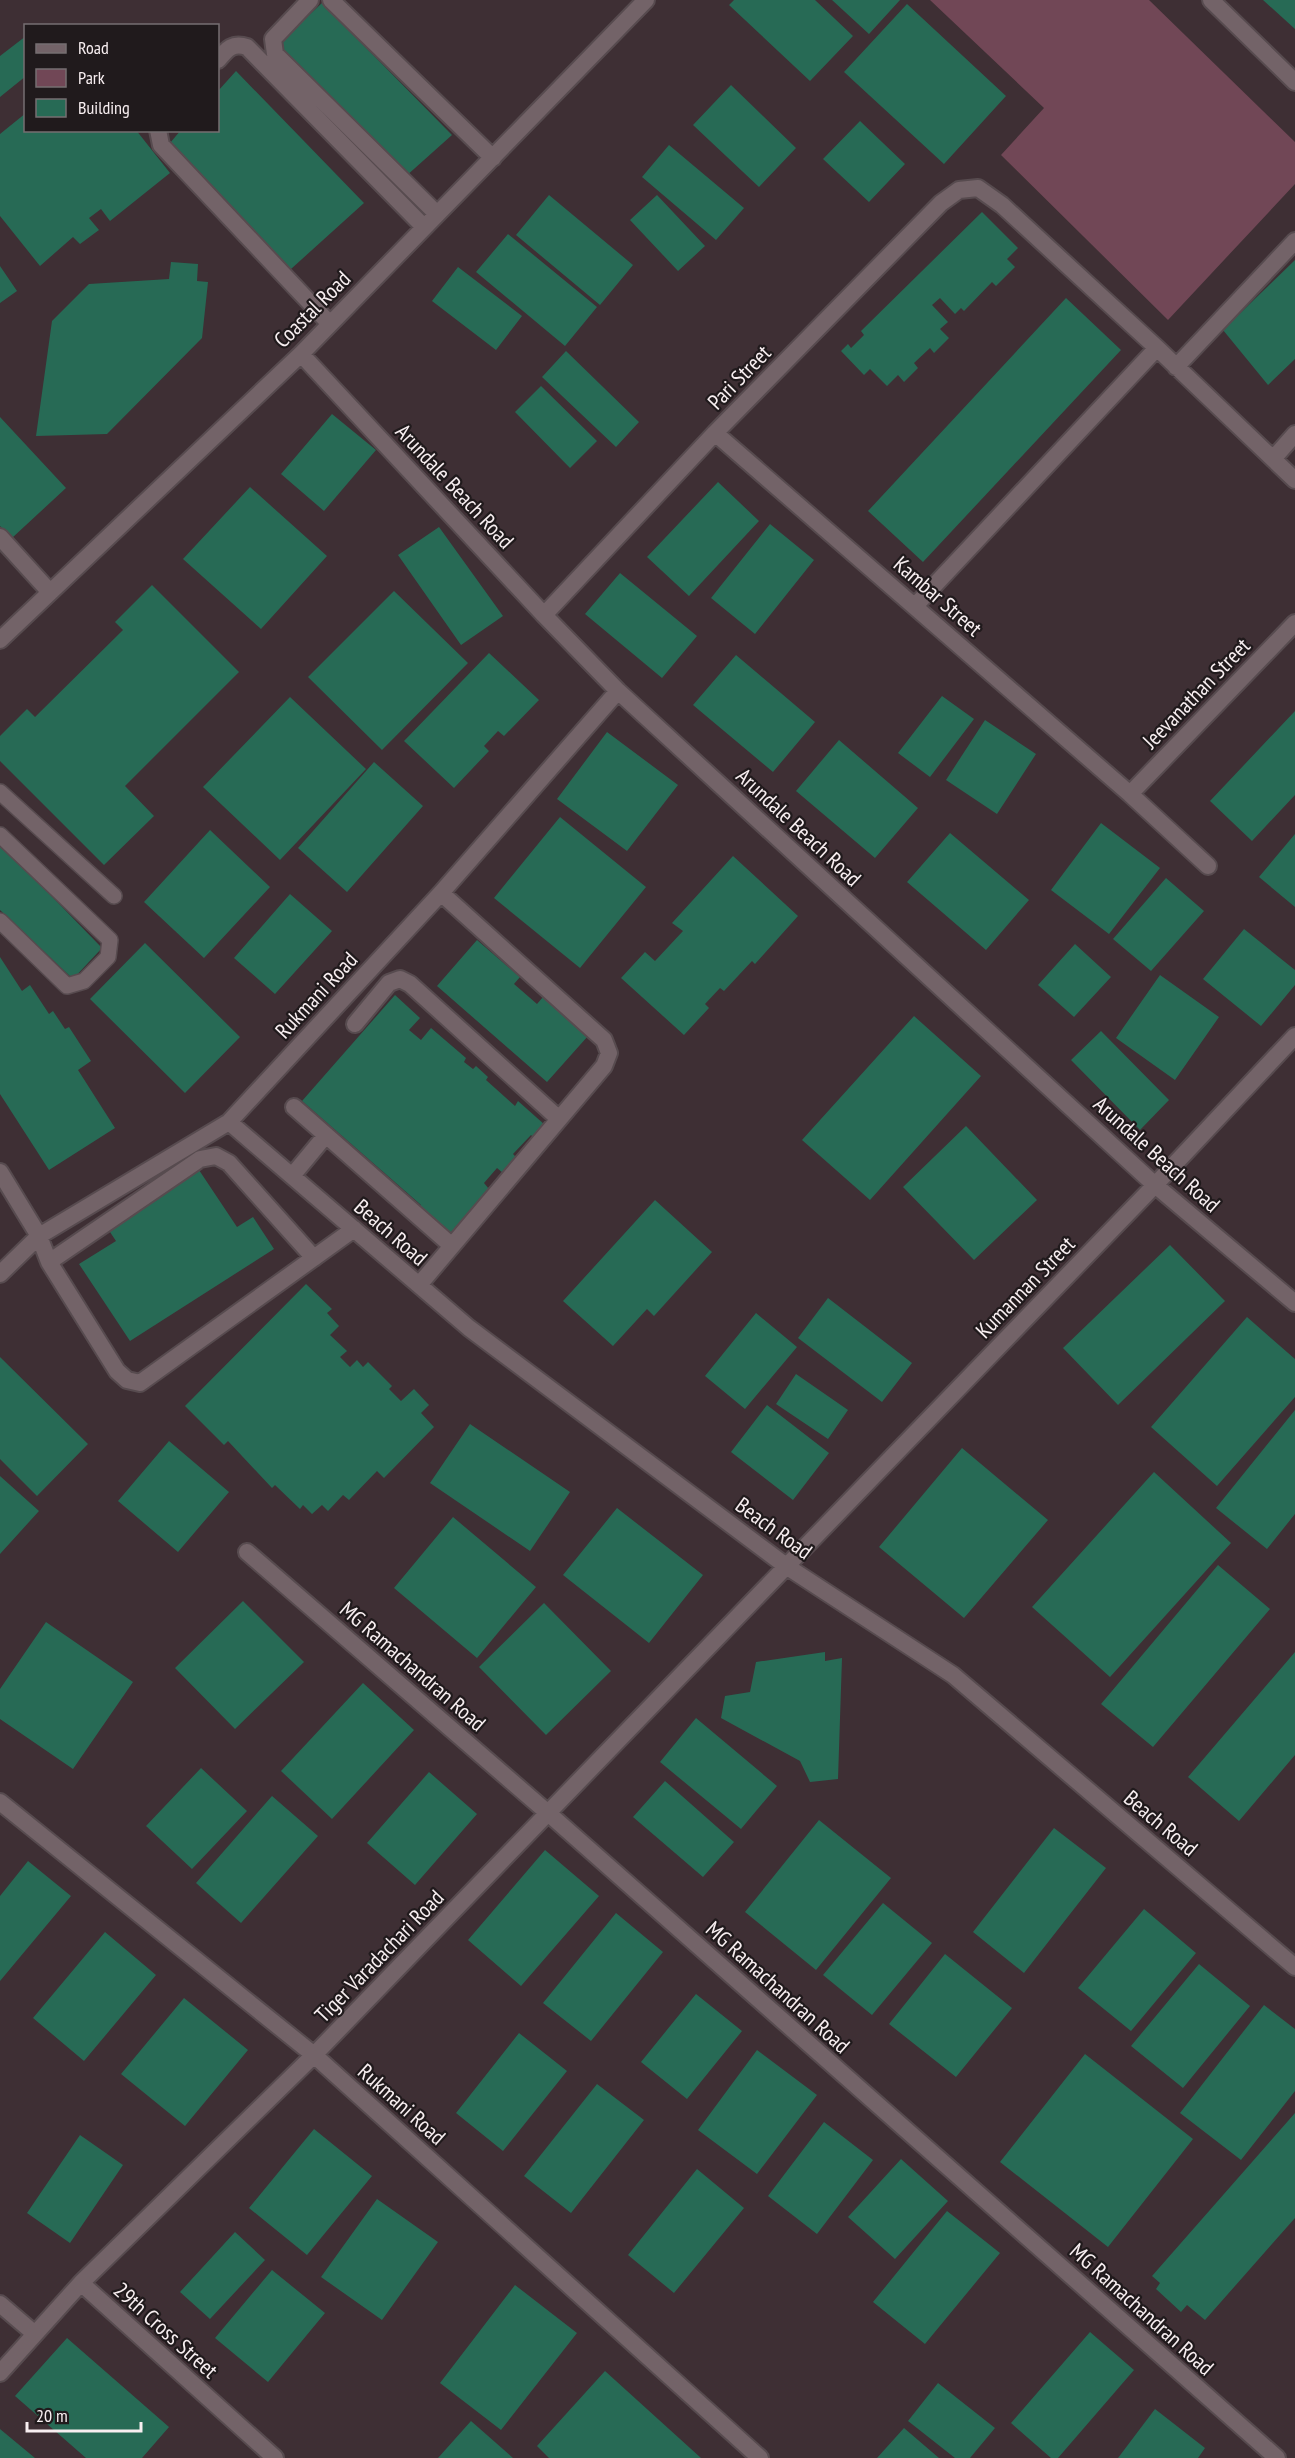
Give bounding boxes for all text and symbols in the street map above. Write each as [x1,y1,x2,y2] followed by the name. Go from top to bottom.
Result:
[24,24,219,132] legend
[78,36,109,59] text: Road
[78,66,105,89] text: Park
[78,96,130,119] text: Building
[268,265,356,353] street label: Coastal Road
[701,339,777,415] street label: Pari Street
[390,418,520,554] street label: Arundale Beach Road
[888,550,988,642] street label: Kambar Street
[1136,632,1256,755] street label: Jeevanathan Street
[731,762,867,892] street label: Arundale Beach Road
[269,946,363,1044] street label: Rukmani Road
[1088,1090,1226,1218] street label: Arundale Beach Road
[349,1193,433,1271] street label: Beach Road
[969,1230,1081,1344] street label: Kumannan Street
[730,1491,818,1565] street label: Beach Road
[334,1595,492,1737] street label: MG Ramachandran Road
[1118,1784,1204,1862] street label: Beach Road
[309,1884,449,2028] street label: Tiger Varadachari Road
[700,1915,856,2059] street label: MG Ramachandran Road
[352,2057,452,2151] street label: Rukmani Road
[1064,2237,1220,2381] street label: MG Ramachandran Road
[108,2276,224,2384] street label: 29th Cross Street
[27,2395,141,2433] scale bar
[36,2404,68,2427] text: 20 m

